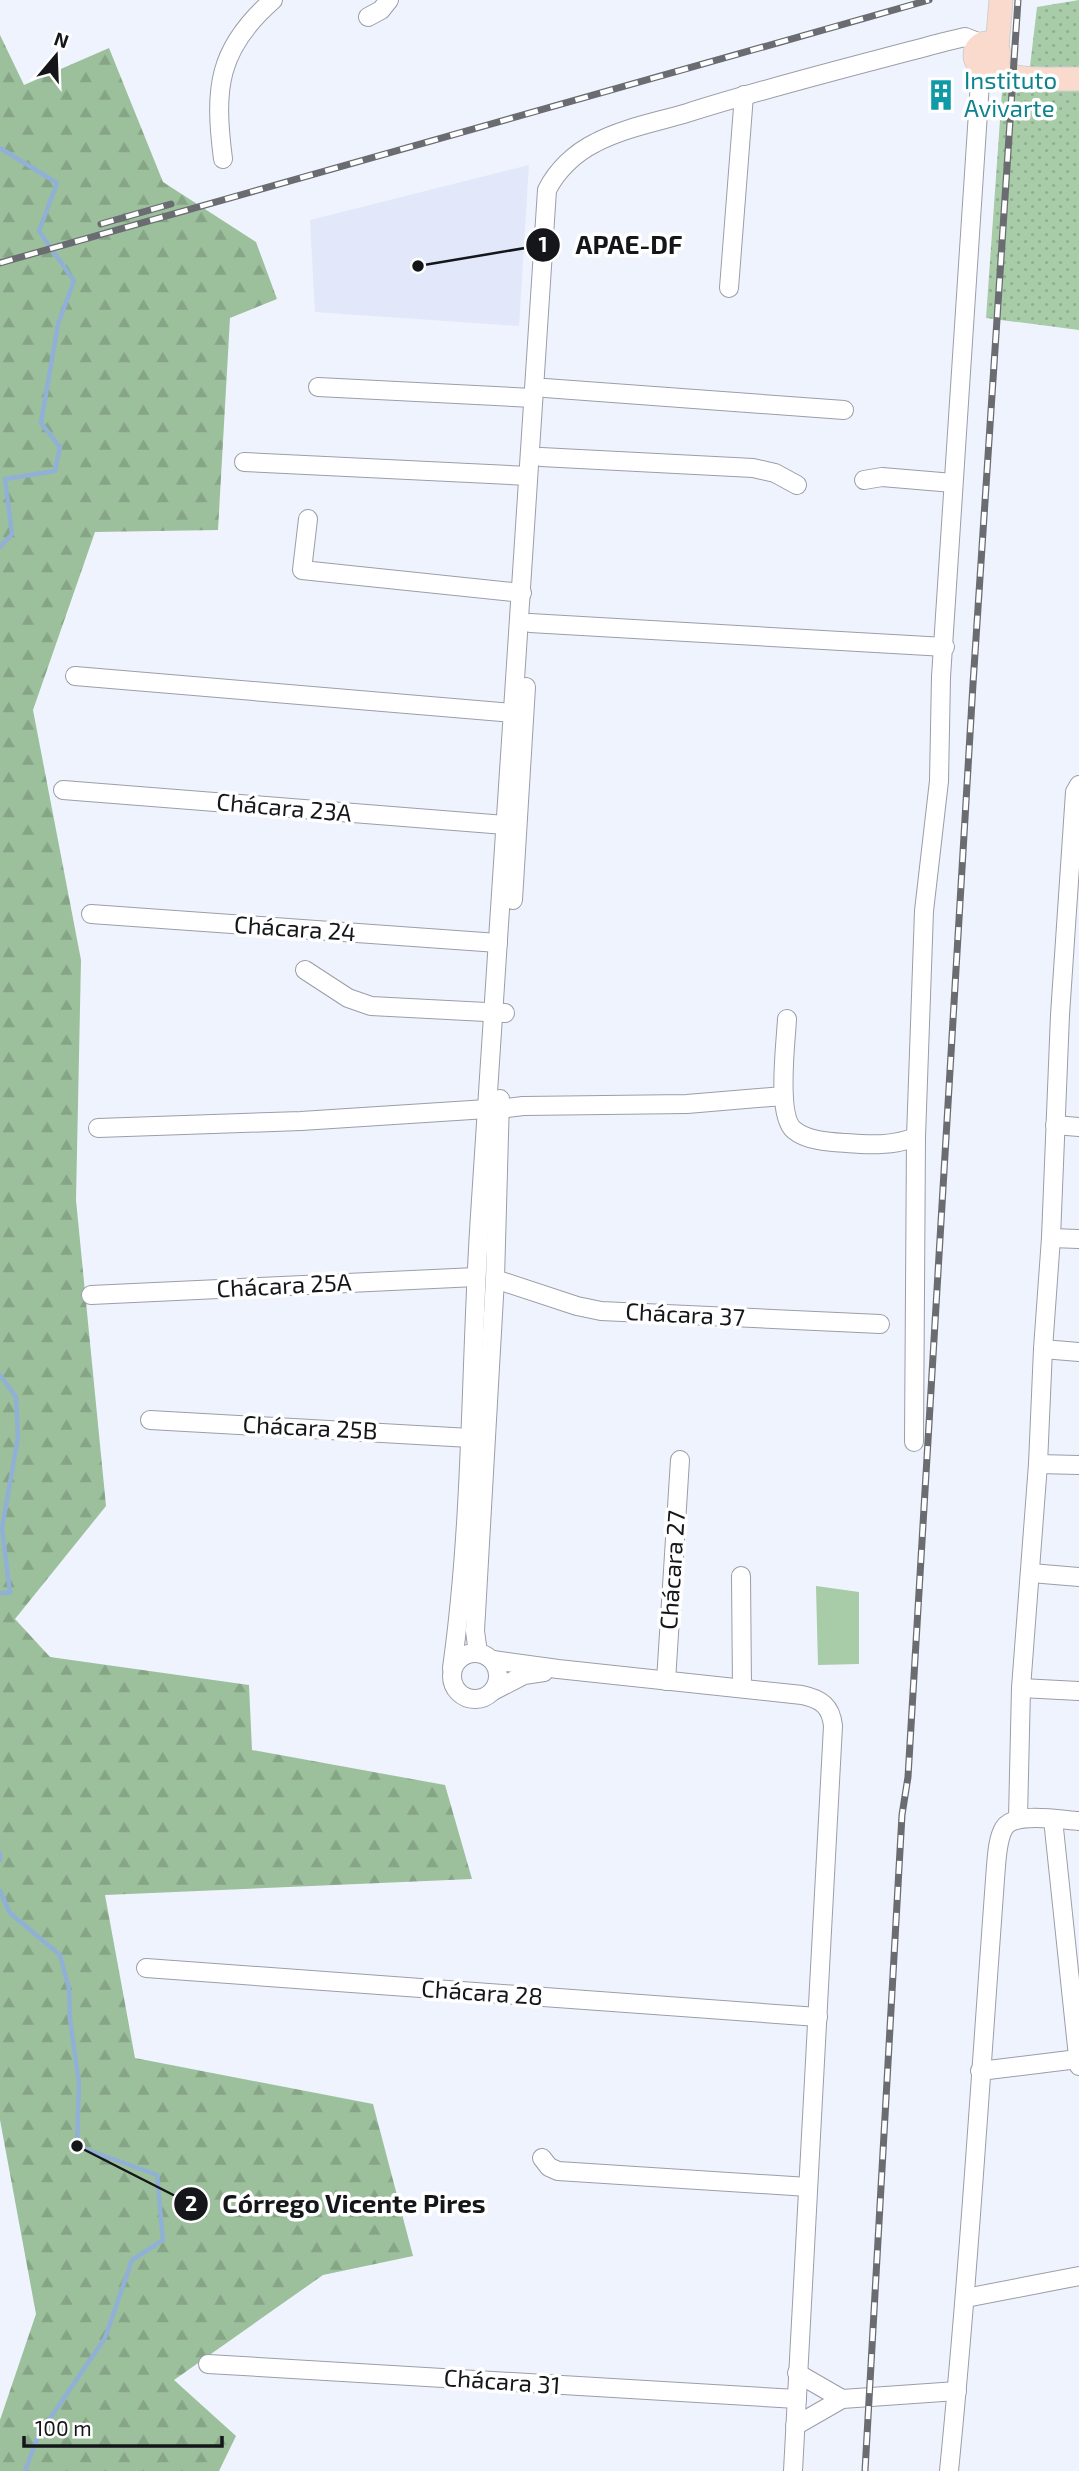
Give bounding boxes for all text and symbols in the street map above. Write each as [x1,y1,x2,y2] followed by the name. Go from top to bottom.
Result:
[21,21,91,91] north arrow
[51,26,72,53] text: N
[964,65,1057,122] place label: Instituto Avivarte
[924,78,958,112] building icon: Instituto Avivarte
[526,221,696,268] callout: APAE-DF
[575,228,683,259] text: APAE-DF
[538,231,548,256] text: 1
[215,786,353,827] street label: Chácara 23A
[233,909,357,946] street label: Chácara 24
[216,1266,352,1303] street label: Chácara 25A
[625,1296,746,1331] street label: Chácara 37
[242,1408,378,1445] street label: Chácara 25B
[653,1509,690,1631] street label: Chácara 27
[420,1973,544,2010] street label: Chácara 28
[174,2180,500,2227] callout: Córrego Vicente Pires
[222,2187,486,2218] text: Córrego Vicente Pires
[185,2190,197,2215] text: 2
[443,2362,561,2399] street label: Chácara 31
[24,2404,222,2448] scale bar
[35,2415,92,2440] text: 100 m

